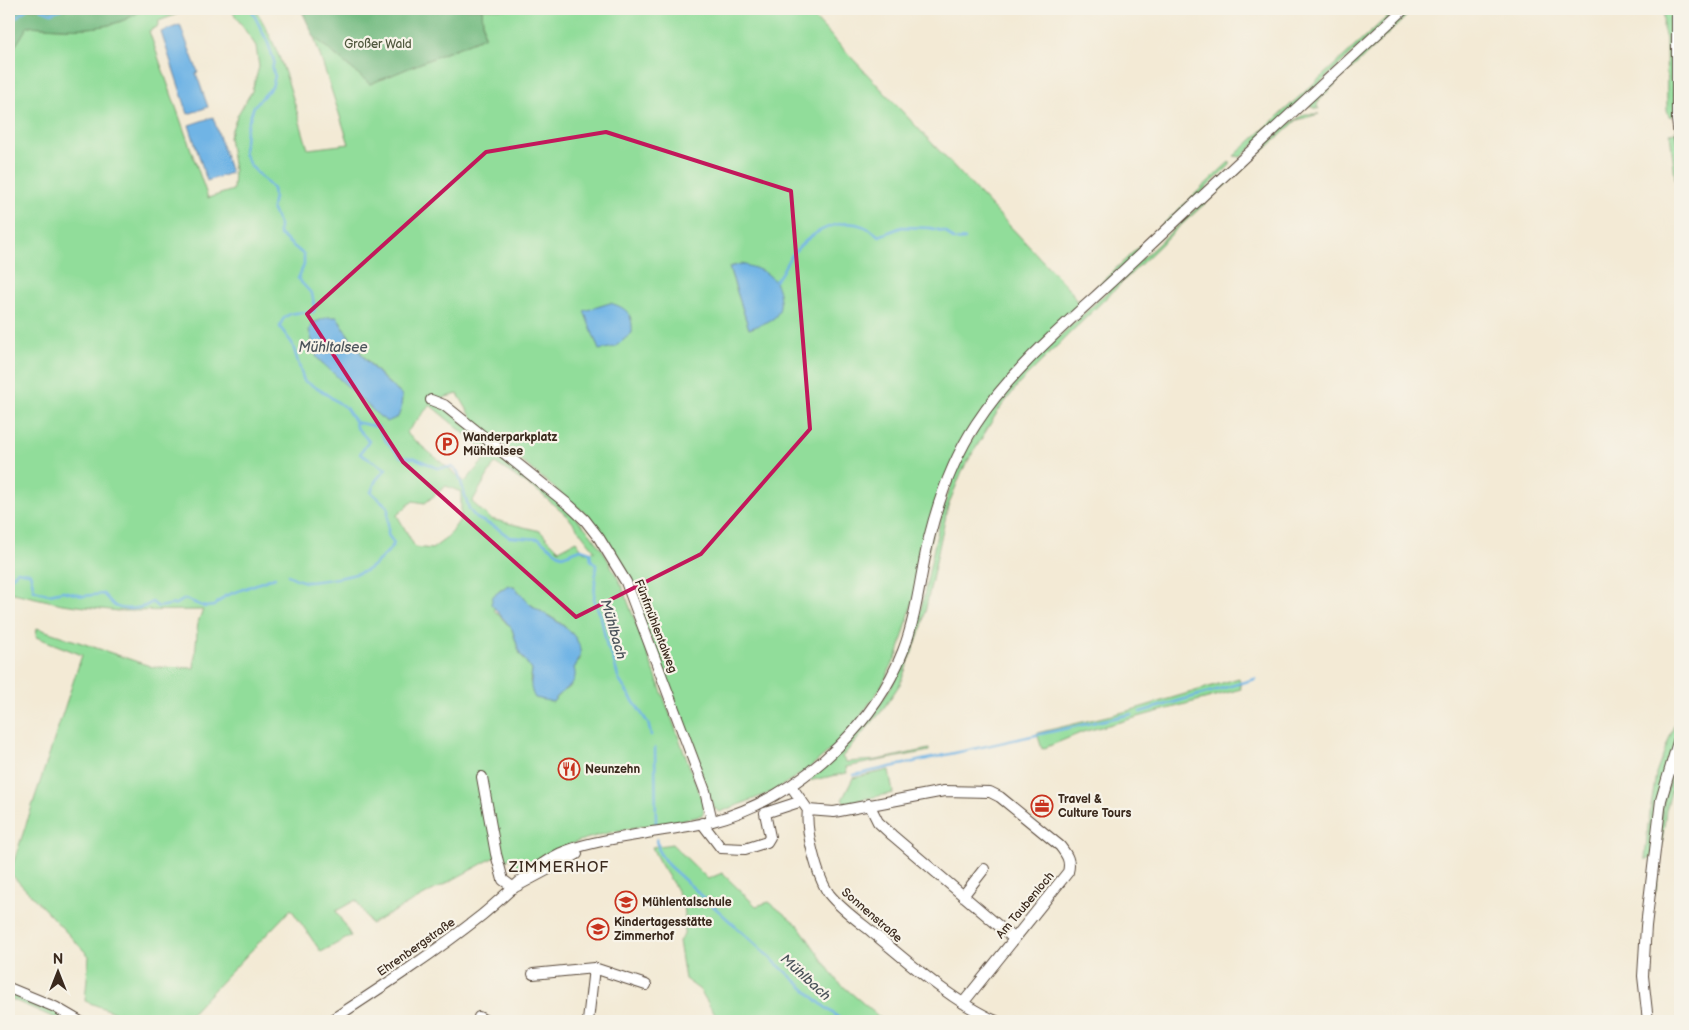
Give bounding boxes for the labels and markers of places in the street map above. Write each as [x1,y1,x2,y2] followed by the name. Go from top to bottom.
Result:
[463,430,557,459] place label: Wanderparkplatz Mühltalsee
[435,432,459,456] parking icon: Wanderparkplatz Mühltalsee
[557,757,581,781] restaurant icon: Neunzehn
[585,762,640,777] place label: Neunzehn
[1058,792,1132,821] place label: Travel & Culture Tours
[1030,794,1054,818] office icon: Travel & Culture Tours
[614,890,638,914] school or university icon: Mühlentalschule
[642,895,732,910] place label: Mühlentalschule
[614,915,712,944] place label: Kindertagesstätte Zimmerhof
[586,917,610,941] school or university icon: Kindertagesstätte Zimmerhof

